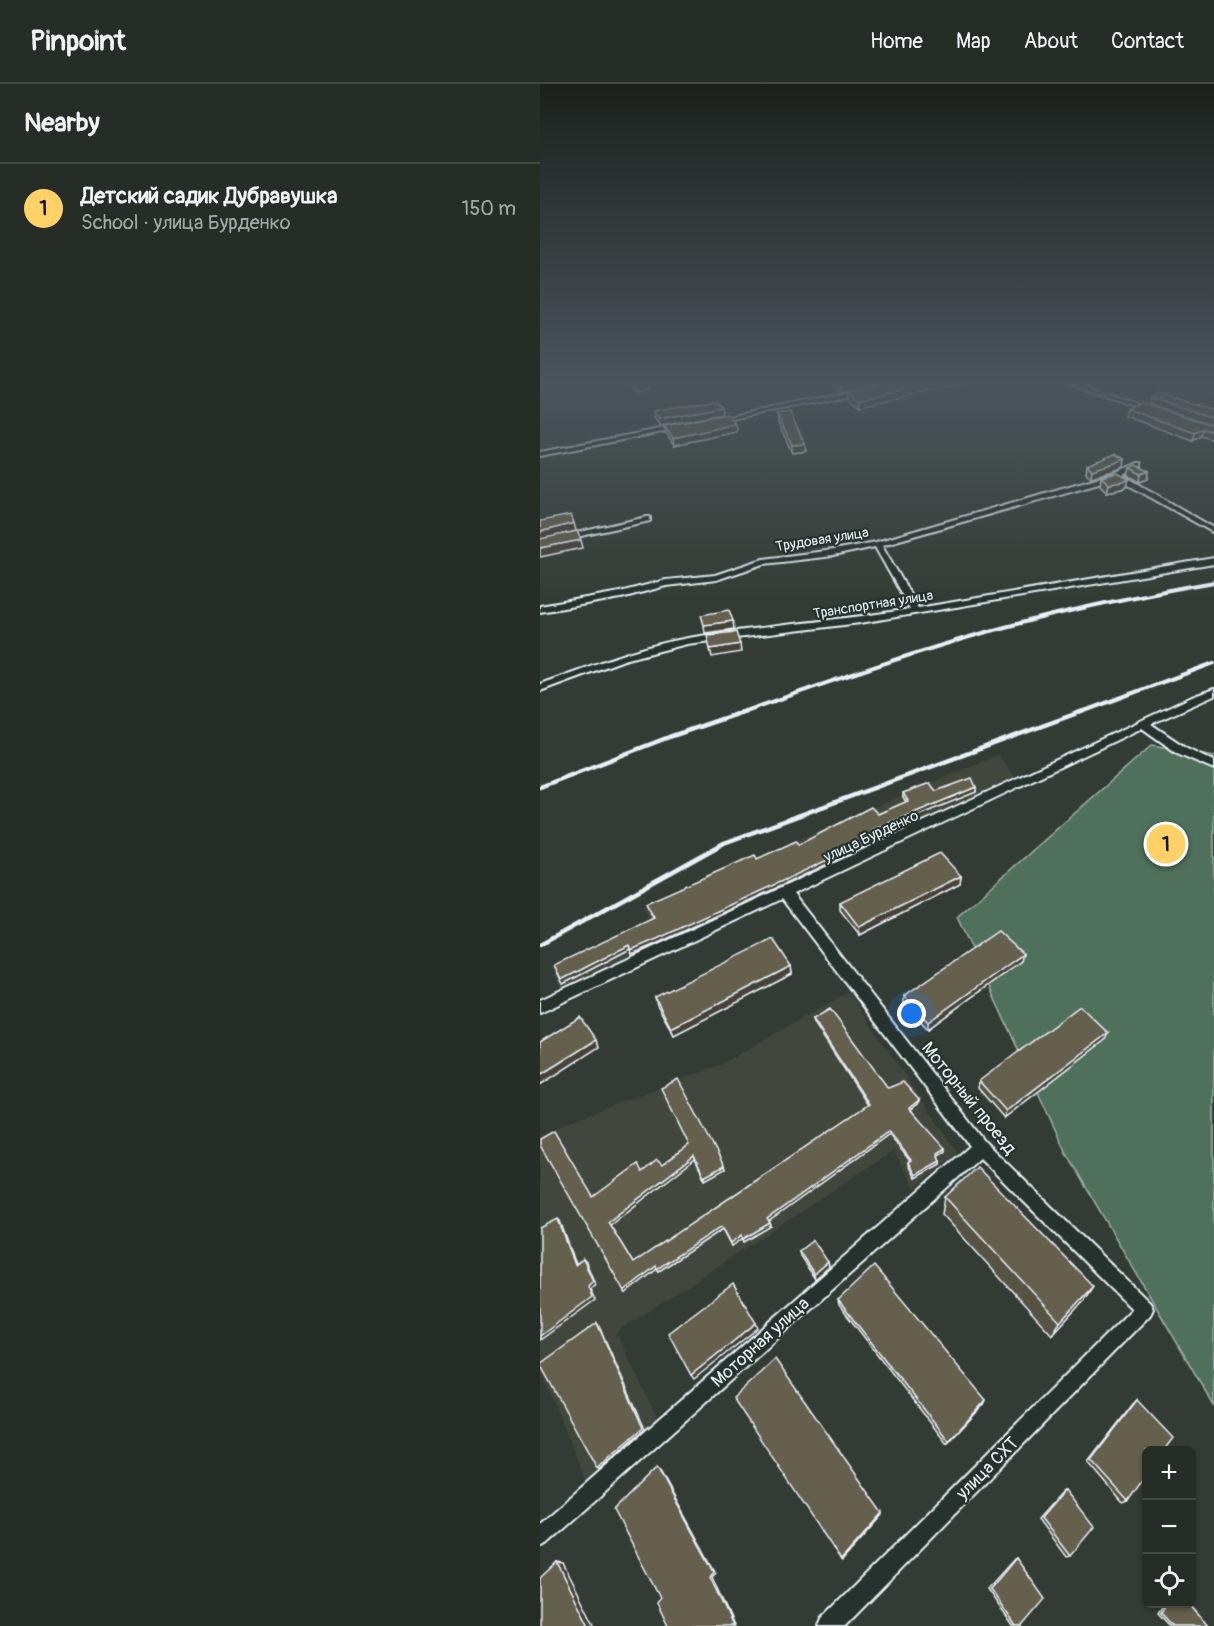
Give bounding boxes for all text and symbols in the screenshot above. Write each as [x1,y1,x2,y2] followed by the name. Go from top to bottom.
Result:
[30,24,126,59] text: Pinpoint
[870,28,923,55] text: Home
[956,28,991,55] text: Map
[1024,28,1078,55] text: About
[1111,28,1184,55] text: Contact
[24,107,100,139] text: Nearby
[81,182,337,210] text: Детский садик Дубравушка
[40,196,47,221] text: 1
[462,196,516,221] text: 150 m
[81,210,291,235] text: School · улица Бурденко
[774,524,870,555] street label: Трудовая улица
[812,587,934,622] street label: Транспортная улица
[820,806,922,867] street label: улица Бурденко
[1146,822,1186,867] pin: 1
[897,999,926,1028] your location
[916,1037,1021,1160] street label: Моторный проезд
[706,1292,814,1393] street label: Моторная улица
[950,1432,1024,1505] street label: улица СХТ
[1142,1446,1196,1608] map controls
[1142,1446,1196,1500] button: +
[1142,1500,1196,1554] button: −
[1142,1554,1196,1608] button: locate

